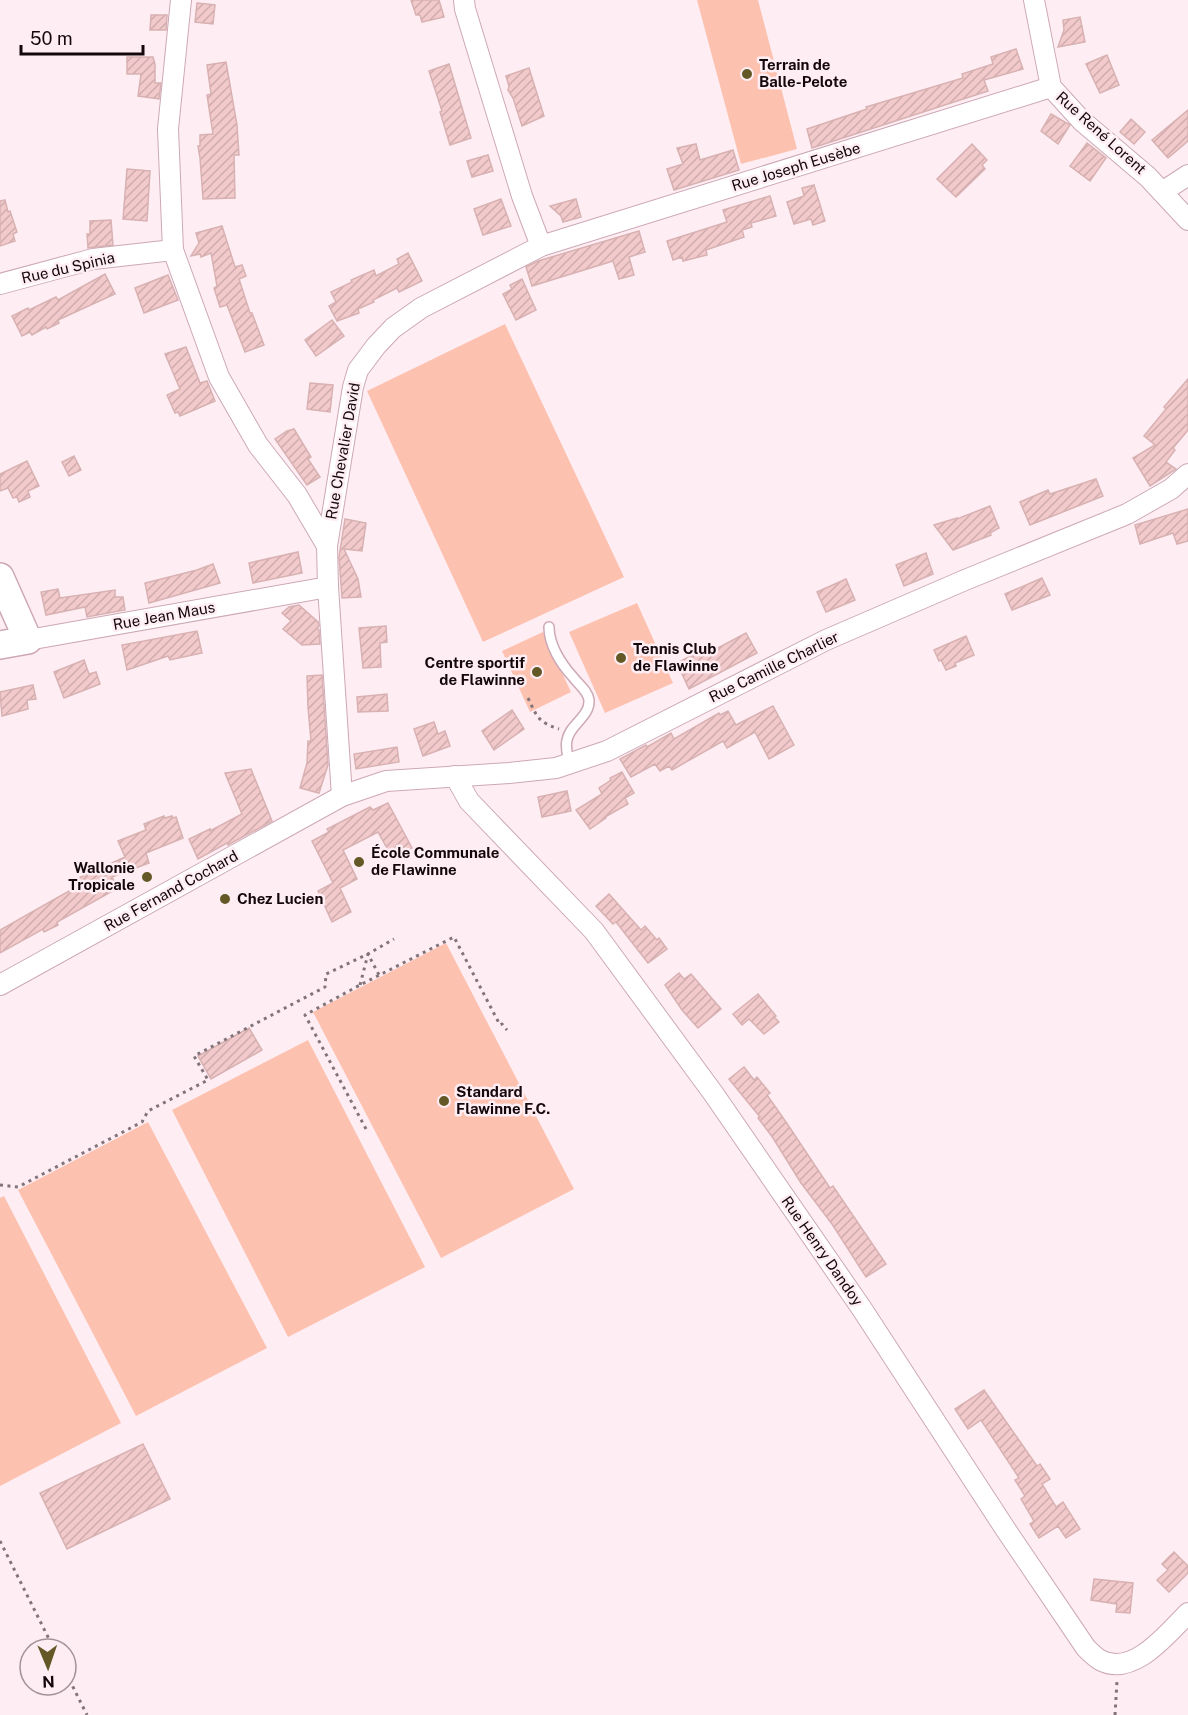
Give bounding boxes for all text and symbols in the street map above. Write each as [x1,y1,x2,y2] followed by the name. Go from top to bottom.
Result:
[21,18,142,56] scale bar
[30,28,73,49] text: 50 m
[759,56,847,90] place label: Terrain de Balle-Pelote
[740,67,754,81] marker: Terrain de Balle-Pelote
[1053,88,1150,178] street label: Rue René Lorent
[729,139,862,194] street label: Rue Joseph Eusèbe
[20,249,116,287] street label: Rue du Spinia
[322,381,363,521] street label: Rue Chevalier David
[112,598,216,633] street label: Rue Jean Maus
[706,628,842,705] street label: Rue Camille Charlier
[633,640,719,674] place label: Tennis Club de Flawinne
[614,651,628,665] marker: Tennis Club de Flawinne
[425,654,525,688] place label: Centre sportif de Flawinne
[530,665,544,679] marker: Centre sportif de Flawinne
[371,844,499,878] place label: École Communale de Flawinne
[101,847,241,934] street label: Rue Fernand Cochard
[352,855,366,869] marker: École Communale de Flawinne
[68,859,135,893] place label: Wallonie Tropicale
[140,870,154,884] marker: Wallonie Tropicale
[237,890,323,907] place label: Chez Lucien
[218,892,232,906] marker: Chez Lucien
[456,1083,550,1117] place label: Standard Flawinne F.C.
[437,1094,451,1108] marker: Standard Flawinne F.C.
[778,1193,867,1309] street label: Rue Henry Dandoy
[18,1637,78,1697] north arrow
[42,1672,55,1691] text: N

